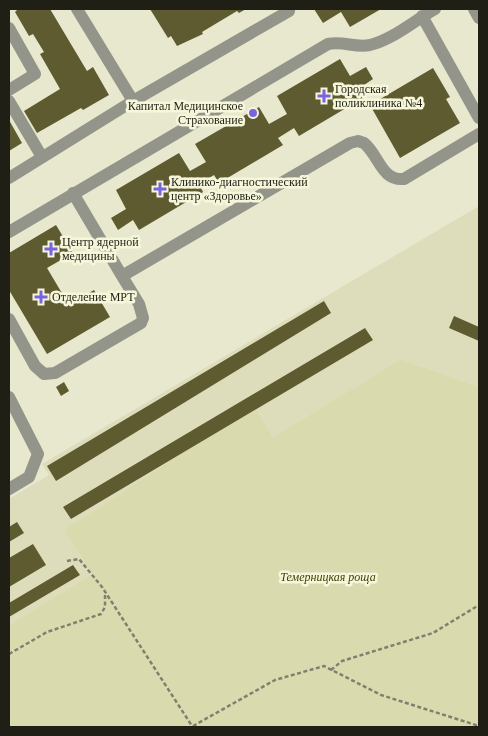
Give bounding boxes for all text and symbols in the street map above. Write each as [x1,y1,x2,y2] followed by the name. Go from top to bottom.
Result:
[335,82,422,110] place label: Городская поликлиника №4
[317,89,331,103] marker: Городская поликлиника №4
[128,99,243,127] place label: Капитал Медицинское Страхование
[247,107,259,119] marker: Капитал Медицинское Страхование
[171,175,308,203] place label: Клинико-диагностический центр «Здоровье»
[153,182,167,196] marker: Клинико-диагностический центр «Здоровье»
[62,235,139,263] place label: Центр ядерной медицины
[44,242,58,256] marker: Центр ядерной медицины
[34,290,48,304] marker: Отделение МРТ
[52,290,135,304] place label: Отделение МРТ
[280,570,376,584] park label: Темерницкая роща

